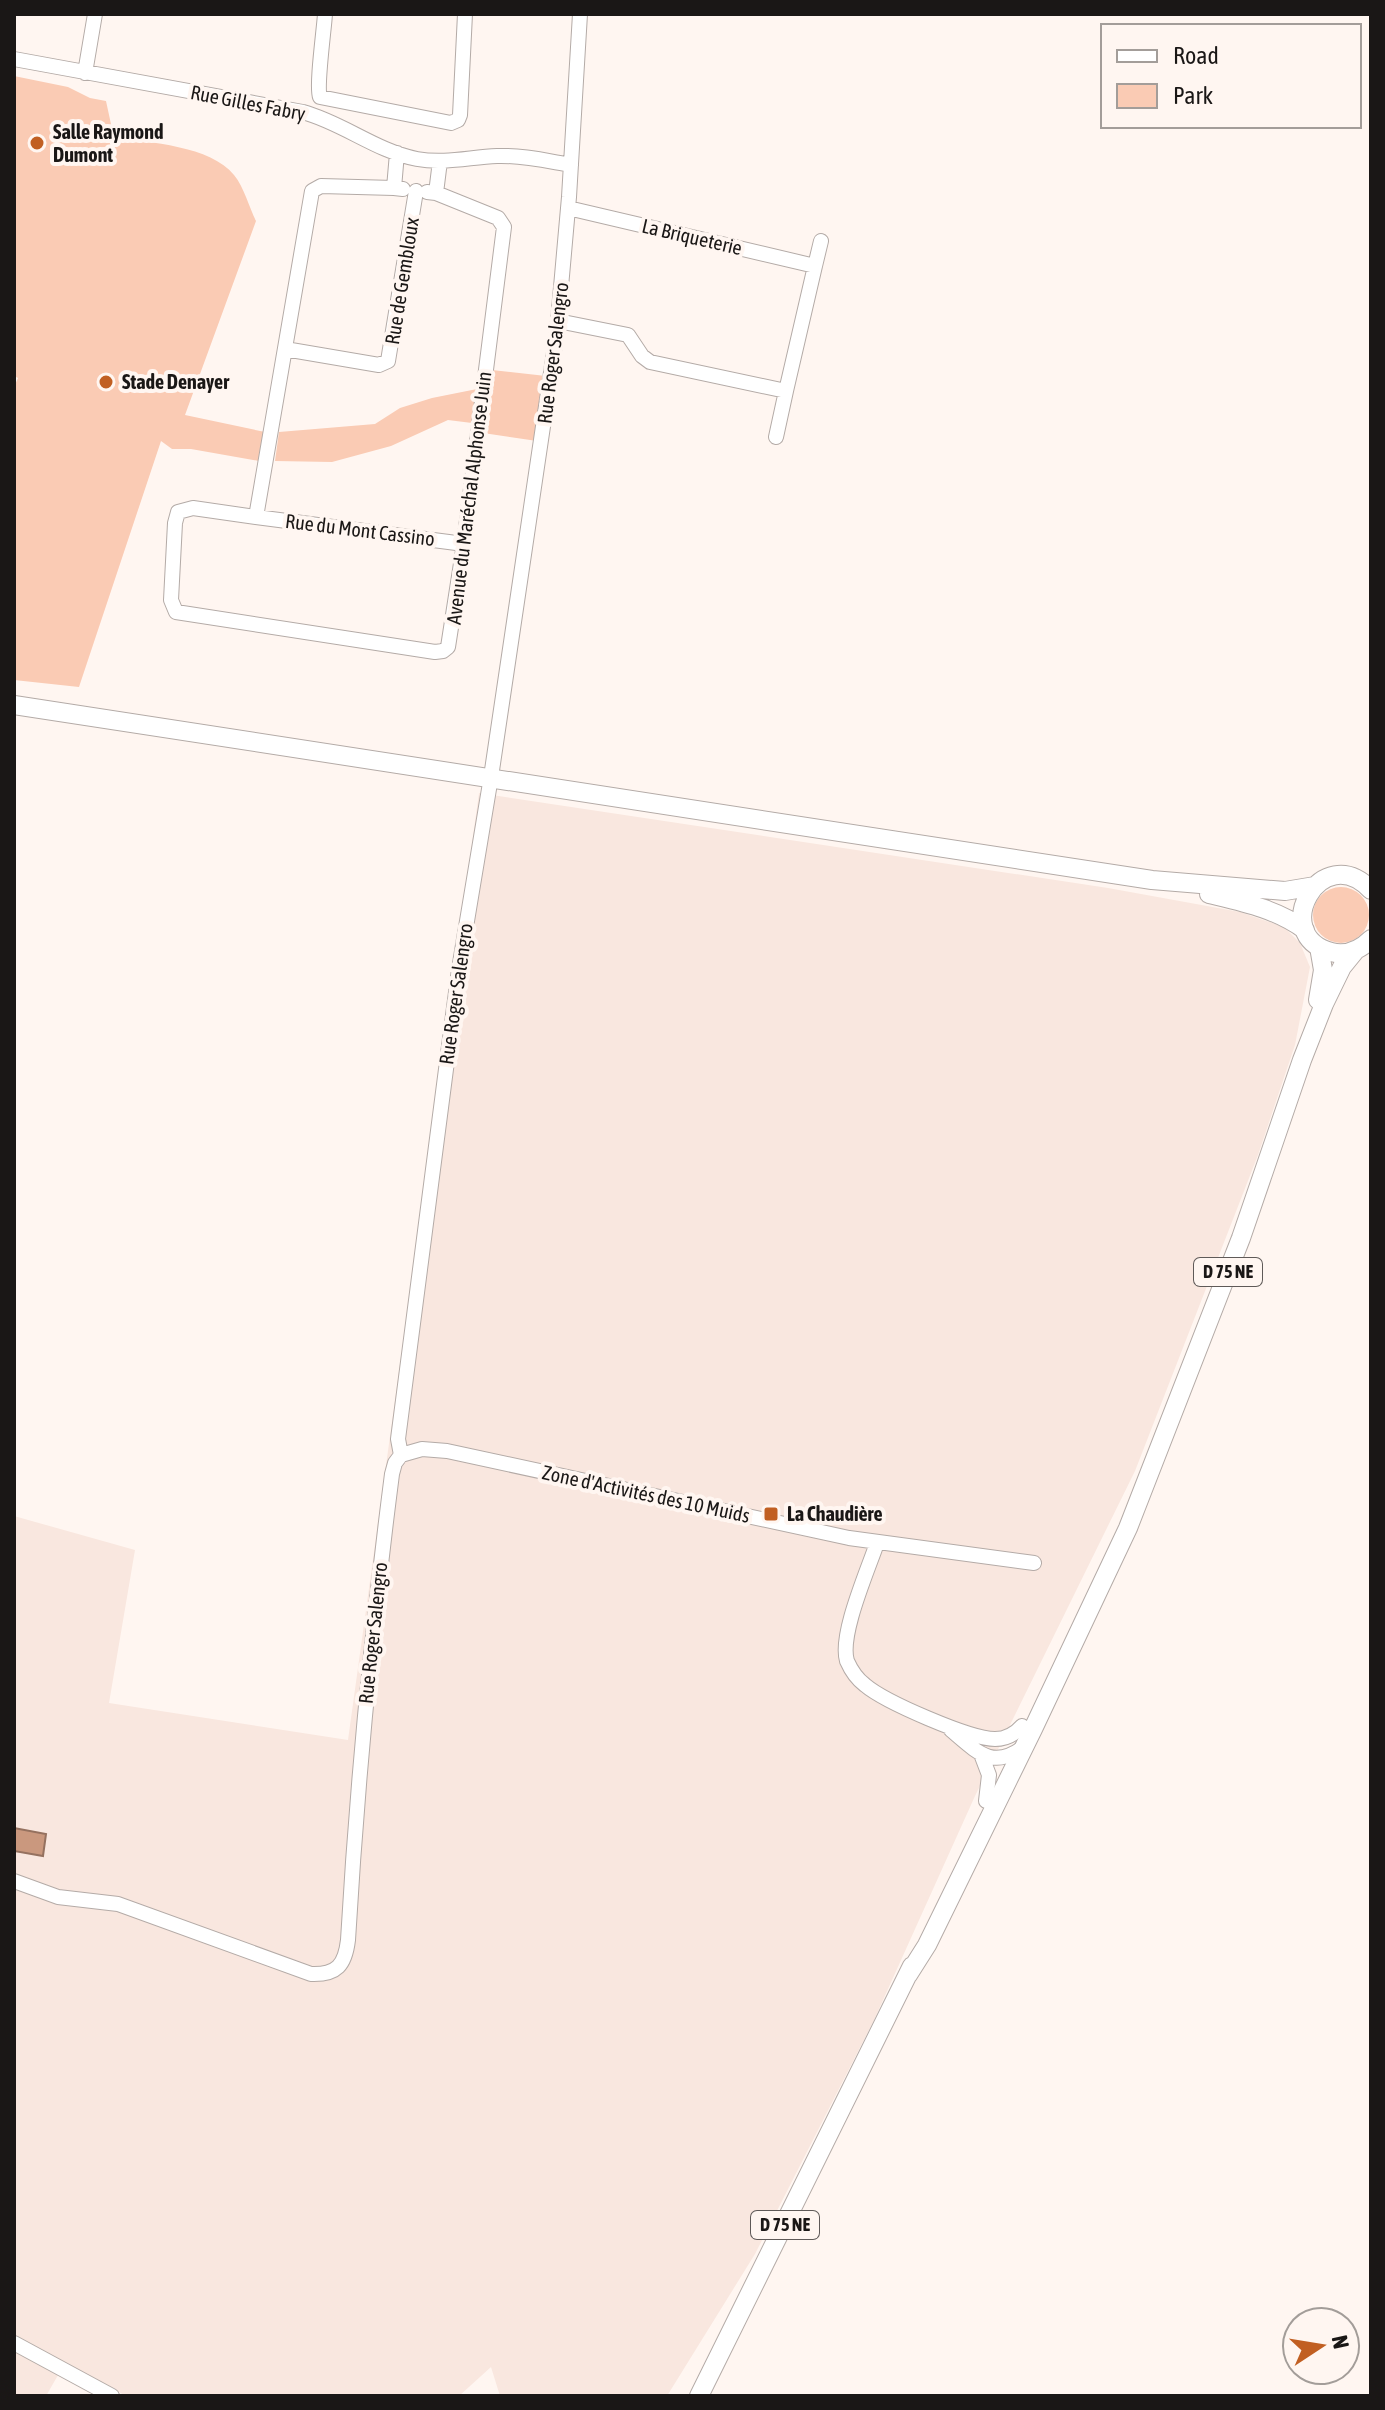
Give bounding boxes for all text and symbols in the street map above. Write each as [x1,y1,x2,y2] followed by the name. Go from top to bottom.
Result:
[1101,24,1361,128] legend
[1173,42,1219,69] text: Road
[189,80,307,125] street label: Rue Gilles Fabry
[1173,82,1214,109] text: Park
[53,120,163,166] place label: Salle Raymond Dumont
[28,134,46,152] marker: Salle Raymond Dumont
[640,214,744,259] street label: La Briqueterie
[380,216,423,346] street label: Rue de Gembloux
[532,281,573,425] street label: Rue Roger Salengro
[122,370,230,393] place label: Stade Denayer
[442,370,495,626] street label: Avenue du Maréchal Alphonse Juin
[97,373,115,391] marker: Stade Denayer
[284,509,436,550] street label: Rue du Mont Cassino
[434,922,477,1066] street label: Rue Roger Salengro
[1194,1258,1262,1286] road number: D 75 NE
[540,1460,752,1527] street label: Zone d'Activités des 10 Muids
[787,1502,883,1525] place label: La Chaudière
[762,1505,780,1523] marker: La Chaudière
[354,1561,391,1705] street label: Rue Roger Salengro
[751,2211,819,2239] road number: D 75 NE
[1281,2306,1361,2386] north arrow
[1326,2333,1355,2351] text: N

